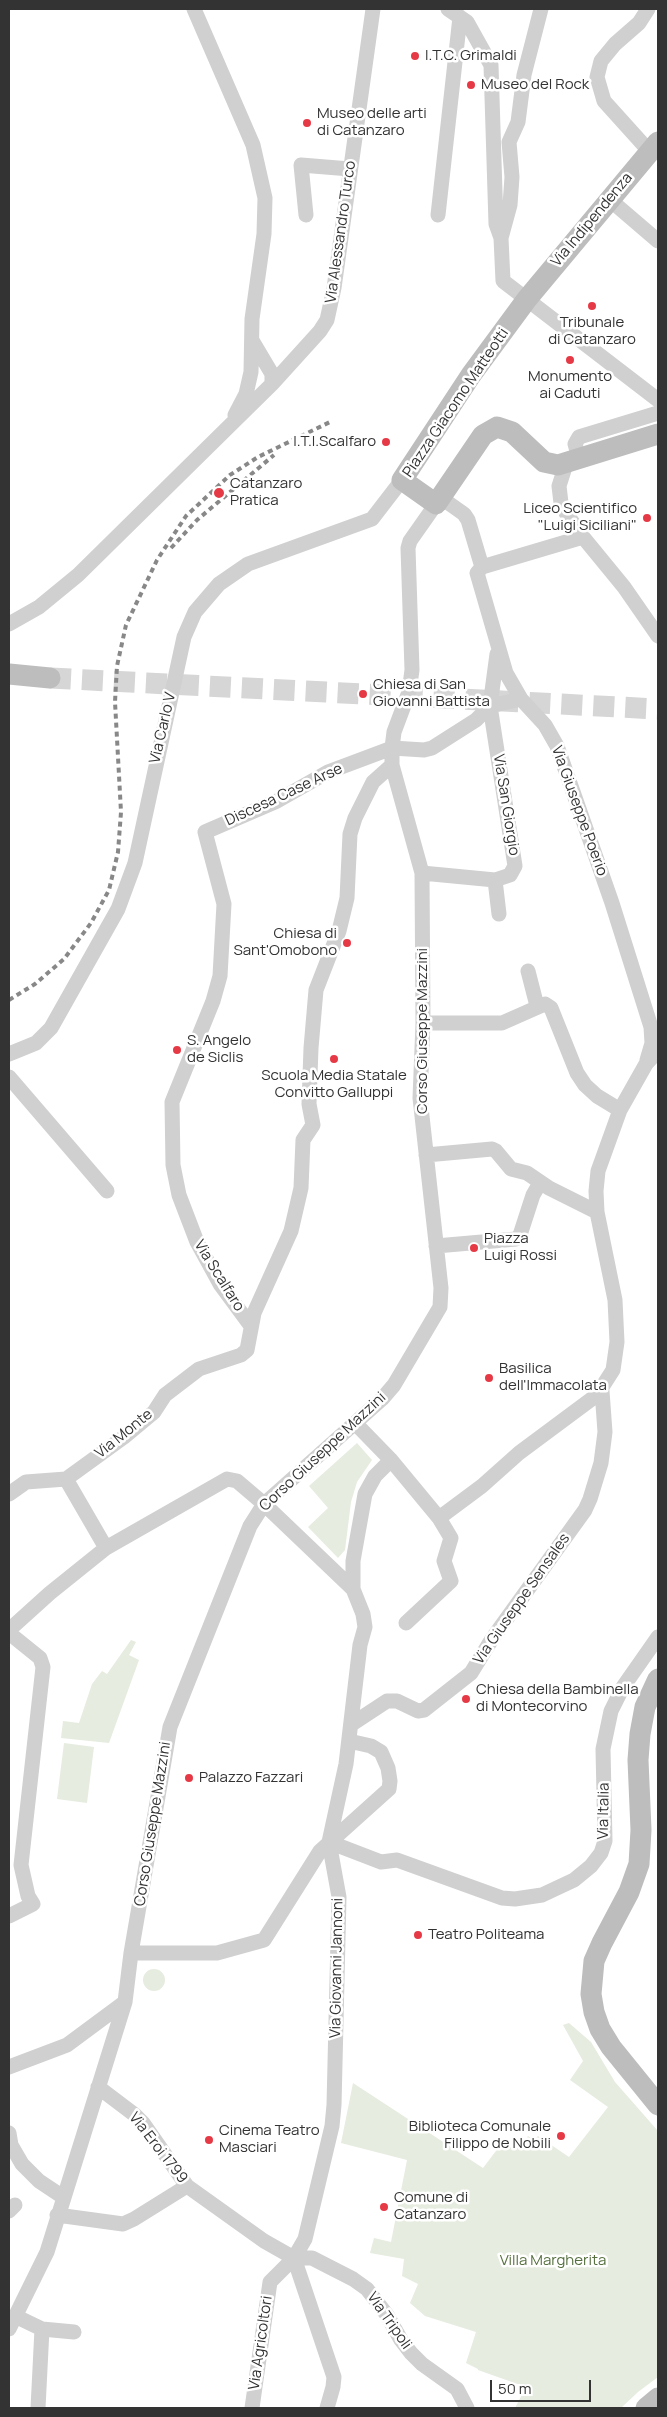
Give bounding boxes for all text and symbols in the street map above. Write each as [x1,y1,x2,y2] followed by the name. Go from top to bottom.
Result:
[425,47,517,65] place label: I.T.C. Grimaldi
[409,50,421,62] marker: I.T.C. Grimaldi
[481,76,589,94] place label: Museo del Rock
[465,79,477,91] marker: Museo del Rock
[317,105,427,140] place label: Museo delle arti di Catanzaro
[301,117,313,129] marker: Museo delle arti di Catanzaro
[322,160,360,304] street label: Via Alessandro Turco
[548,169,636,271] street label: Via Indipendenza
[586,300,598,312] marker: Tribunale di Catanzaro
[548,314,636,349] place label: Tribunale di Catanzaro
[399,325,513,481] street label: Piazza Giacomo Matteotti
[564,354,576,366] marker: Monumento ai Caduti
[528,368,612,403] place label: Monumento ai Caduti
[293,433,376,451] place label: I.T.I.Scalfaro
[380,436,392,448] marker: I.T.I.Scalfaro
[230,475,302,510] place label: Catanzaro Pratica
[212,486,226,500] marker: Catanzaro Pratica
[523,500,637,535] place label: Liceo Scientifico "Luigi Siciliani"
[641,512,653,524] marker: Liceo Scientifico "Luigi Siciliani"
[373,676,490,711] place label: Chiesa di San Giovanni Battista
[357,688,369,700] marker: Chiesa di San Giovanni Battista
[146,691,180,765] street label: Via Carlo V
[547,744,611,878] street label: Via Giuseppe Poerio
[489,753,523,857] street label: Via San Giorgio
[222,760,346,830] street label: Discesa Case Arse
[233,925,337,960] place label: Chiesa di Sant'Omobono
[341,937,353,949] marker: Chiesa di Sant'Omobono
[414,948,432,1114] street label: Corso Giuseppe Mazzini
[187,1032,251,1067] place label: S. Angelo de Siclis
[171,1044,183,1056] marker: S. Angelo de Siclis
[328,1053,340,1065] marker: Scuola Media Statale Convitto Galluppi
[261,1067,407,1102] place label: Scuola Media Statale Convitto Galluppi
[484,1230,557,1265] place label: Piazza Luigi Rossi
[190,1237,248,1315] street label: Via Scalfaro
[468,1242,480,1254] marker: Piazza Luigi Rossi
[499,1360,607,1395] place label: Basilica dell'Immacolata
[483,1372,495,1384] marker: Basilica dell'Immacolata
[256,1389,390,1515] street label: Corso Giuseppe Mazzini
[92,1405,156,1463] street label: Via Monte
[470,1530,574,1668] street label: Via Giuseppe Sensales
[476,1681,639,1716] place label: Chiesa della Bambinella di Montecorvino
[460,1693,472,1705] marker: Chiesa della Bambinella di Montecorvino
[131,1741,175,1907] street label: Corso Giuseppe Mazzini
[199,1769,303,1787] place label: Palazzo Fazzari
[183,1772,195,1784] marker: Palazzo Fazzari
[595,1782,613,1840] street label: Via Italia
[327,1898,347,2038] street label: Via Giovanni Jannoni
[428,1926,544,1944] place label: Teatro Politeama
[412,1929,424,1941] marker: Teatro Politeama
[125,2109,191,2187] street label: Via Eroi 1799
[409,2118,551,2153] place label: Biblioteca Comunale Filippo de Nobili
[219,2122,320,2157] place label: Cinema Teatro Masciari
[555,2130,567,2142] marker: Biblioteca Comunale Filippo de Nobili
[203,2134,215,2146] marker: Cinema Teatro Masciari
[394,2189,468,2224] place label: Comune di Catanzaro
[378,2201,390,2213] marker: Comune di Catanzaro
[500,2252,606,2270] park label: Villa Margherita
[363,2289,415,2353] street label: Via Tripoli
[245,2295,277,2391] street label: Via Agricoltori
[492,2370,593,2402] scale bar
[498,2378,532,2399] text: 50 m

